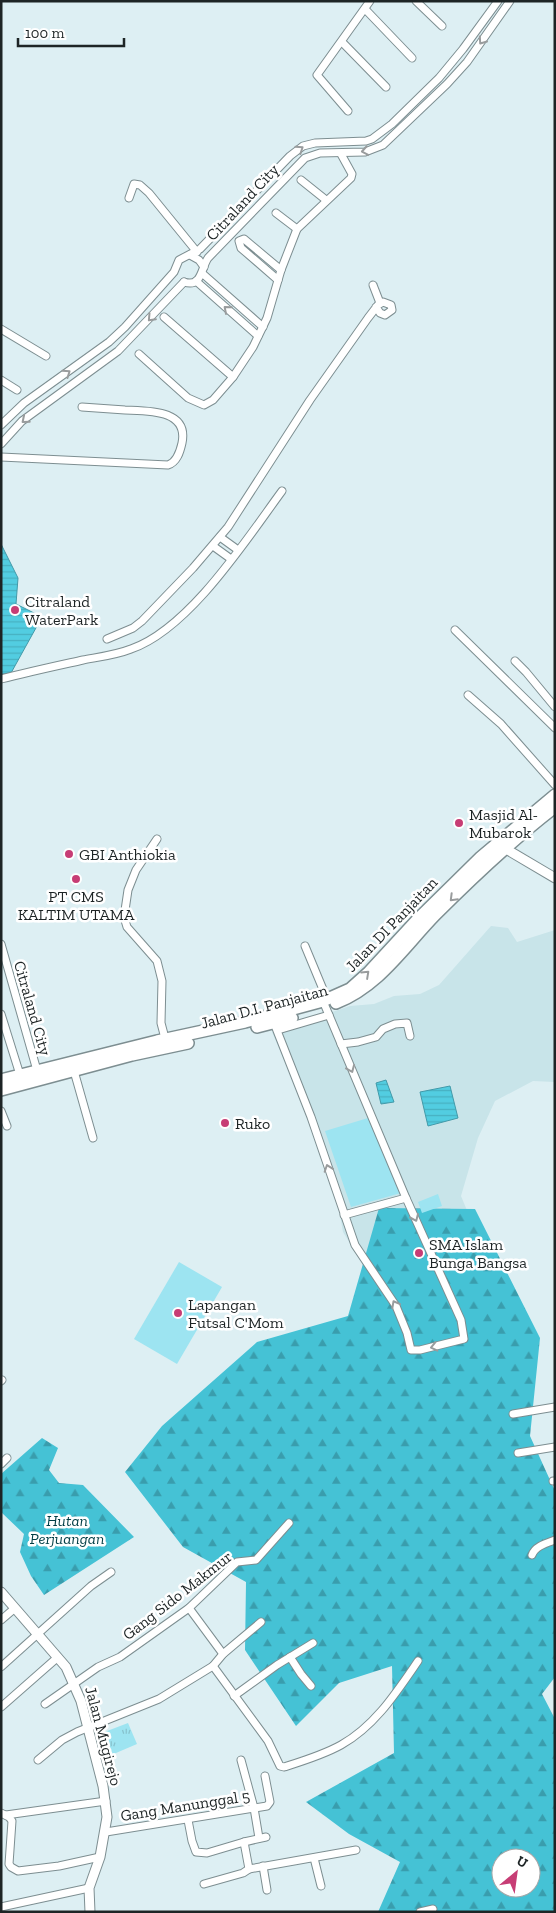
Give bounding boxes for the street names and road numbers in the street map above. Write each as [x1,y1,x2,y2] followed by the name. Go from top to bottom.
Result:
[202,160,283,245] street label: Citraland City
[341,872,442,976] street label: Jalan DI Panjaitan
[10,959,55,1059] street label: Citraland City
[198,980,331,1033] street label: Jalan D.I. Panjaitan
[119,1547,236,1644] street label: Gang Sido Makmur
[81,1684,126,1788] street label: Jalan Mugirejo
[119,1786,251,1825] street label: Gang Manunggal 5

